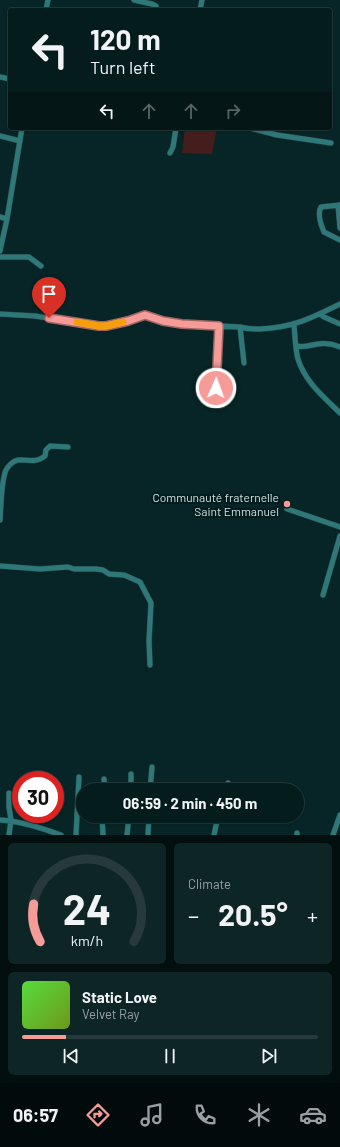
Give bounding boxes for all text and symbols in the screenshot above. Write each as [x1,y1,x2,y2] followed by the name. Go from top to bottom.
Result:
[90,22,161,56] text: 120 m
[24,24,76,76] icon: left
[90,56,156,78] text: Turn left
[96,100,118,122] icon: left
[138,100,160,122] icon: ahead
[180,100,202,122] icon: ahead
[222,100,244,122] icon: right
[32,277,66,318] pin
[38,283,60,305] icon: arrive
[195,367,237,409] position arrow
[153,490,279,518] place label: Communauté fraternelle Saint Emmanuel
[282,499,292,509] marker: Communauté fraternelle Saint Emmanuel
[12,771,64,823] speed limit sign: 30
[123,794,257,812] text: 06:59 · 2 min · 450 m
[188,876,231,892] text: Climate
[63,882,111,932] text: 24
[218,896,288,932] text: 20.5°
[188,902,199,928] text: −
[307,902,318,928] text: +
[71,931,103,948] text: km/h
[82,988,157,1006] text: Static Love
[82,1006,140,1022] text: Velvet Ray
[60,1045,82,1067] icon: previous
[159,1045,181,1067] icon: pause
[258,1045,280,1067] icon: next
[84,1101,112,1129] icon: directions
[138,1101,166,1129] icon: music
[191,1101,219,1129] icon: phone
[245,1101,273,1129] icon: climate
[299,1101,327,1129] icon: car
[13,1104,58,1126] text: 06:57

